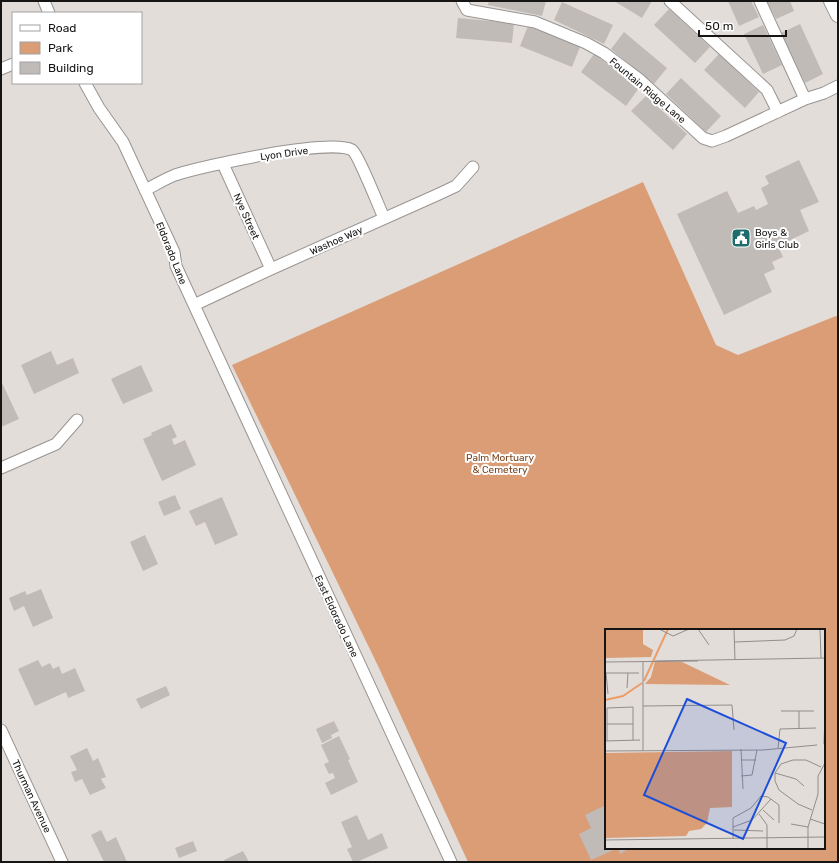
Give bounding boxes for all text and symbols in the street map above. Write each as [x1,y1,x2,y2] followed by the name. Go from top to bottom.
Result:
[12,12,142,84] legend
[699,12,786,38] scale bar
[705,19,733,33] text: 50 m
[48,21,76,35] text: Road
[48,41,74,55] text: Park
[607,55,688,126] street label: Fountain Ridge Lane
[48,61,94,75] text: Building
[259,145,309,163] street label: Lyon Drive
[231,191,262,241] street label: Nye Street
[153,220,189,287] street label: Eldorado Lane
[308,224,365,258] street label: Washoe Way
[730,227,752,249] public building icon: Boys & Girls Club
[755,227,799,251] place label: Boys & Girls Club
[466,452,534,476] park label: Palm Mortuary & Cemetery
[312,573,361,660] street label: East Eldorado Lane
[605,629,825,849] inset map
[9,758,53,835] street label: Thurman Avenue

